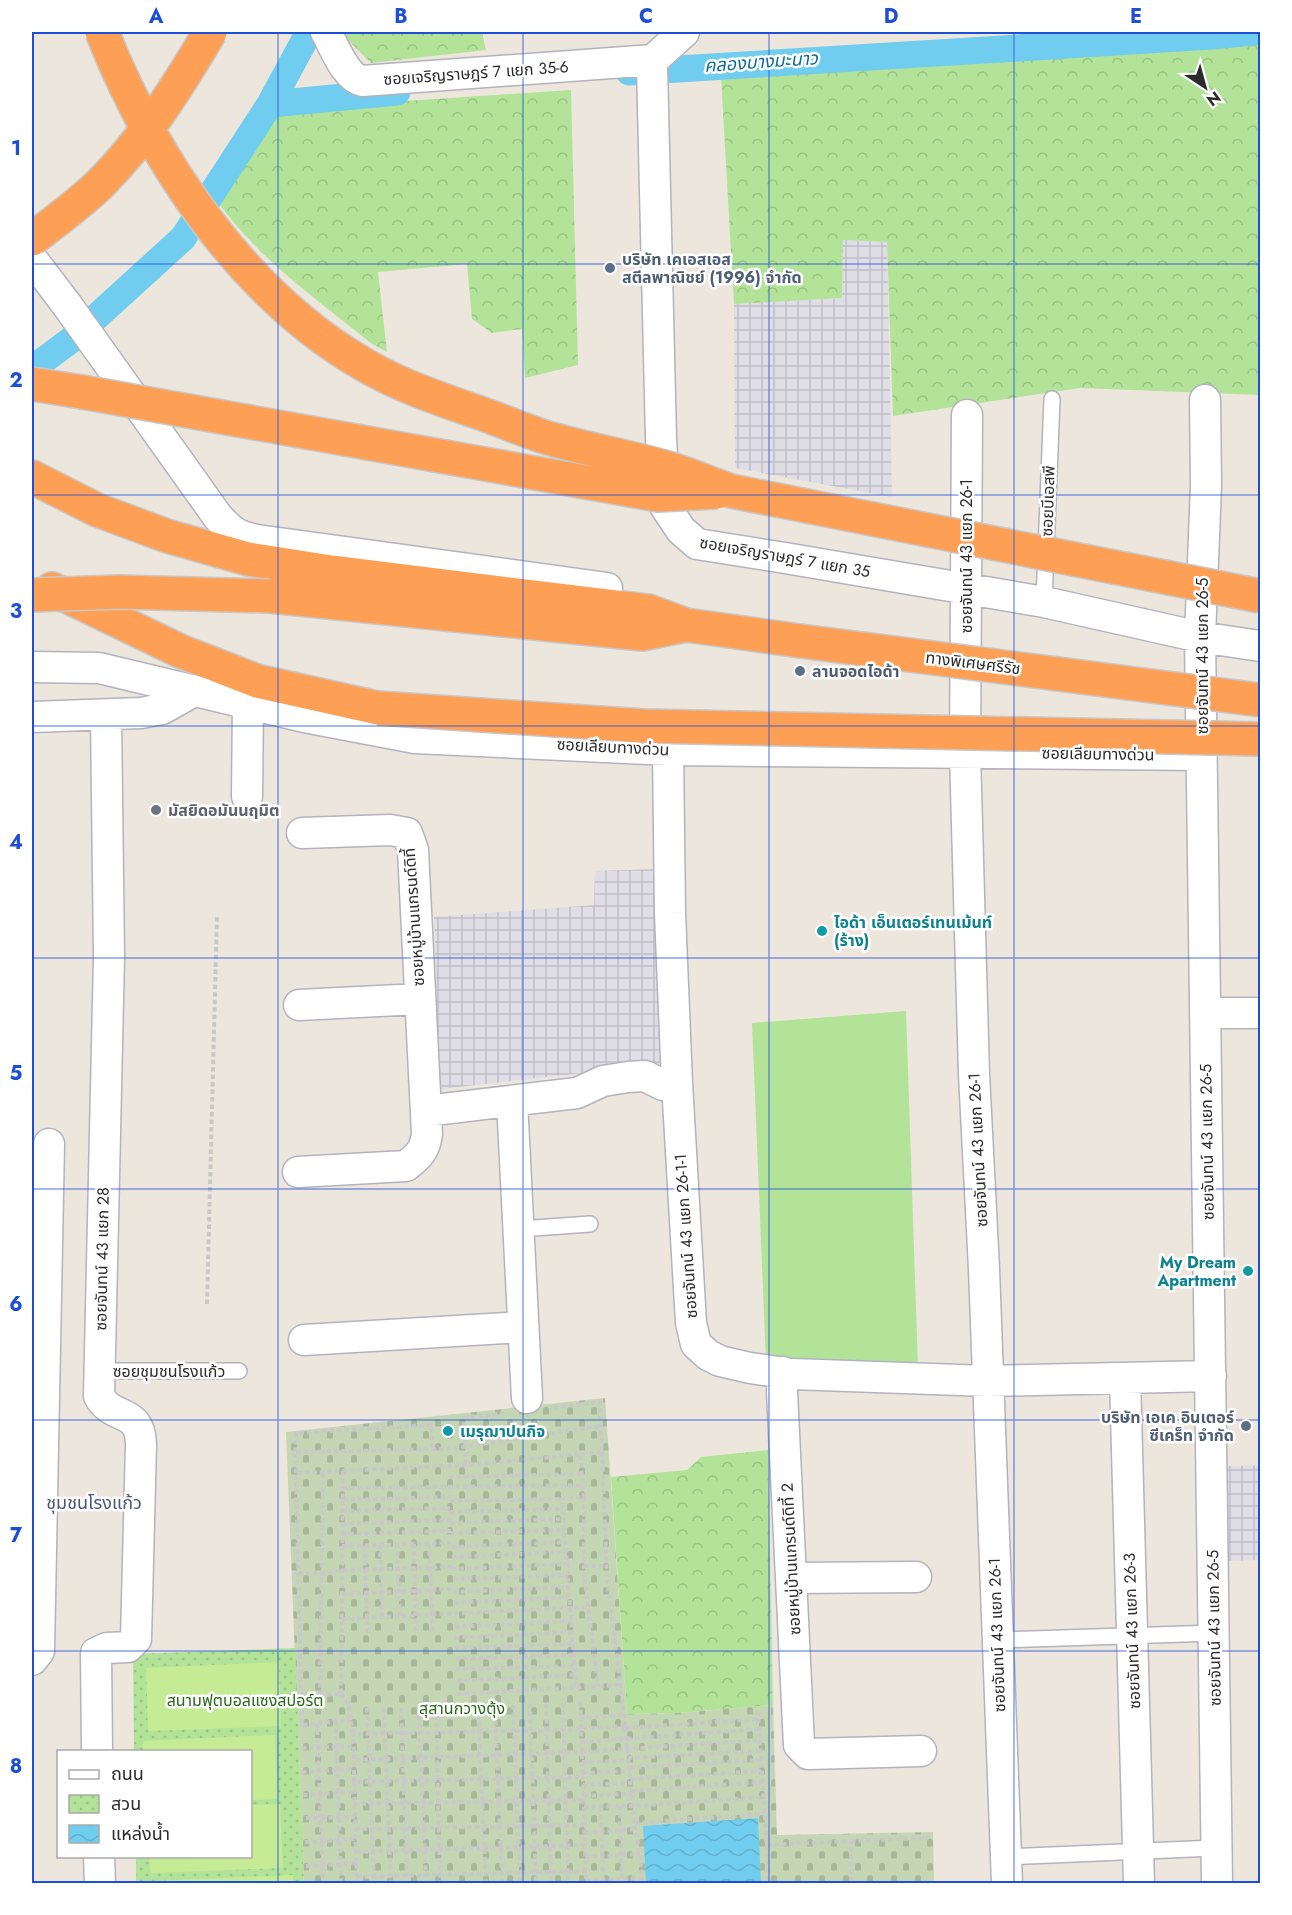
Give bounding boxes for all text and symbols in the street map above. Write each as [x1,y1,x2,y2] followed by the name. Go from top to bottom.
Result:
[148,2,164,31] text: A
[394,2,408,31] text: B
[639,2,653,31] text: C
[884,2,898,31] text: D
[1130,2,1142,31] text: E
[703,45,820,79] water label: คลองบางมะนาว
[383,55,569,91] street label: ซอยเจริญราษฎร์ 7 แยก 35-6
[1175,57,1235,117] north arrow
[1202,86,1225,112] text: N
[11,134,21,163] text: 1
[622,248,802,289] place label: บริษัท เคเอสเอส สตีลพาณิชย์ (1996) จำกัด
[603,261,617,275] marker: บริษัท เคเอสเอส สตีลพาณิชย์ (1996) จำกัด
[9,366,23,395] text: 2
[1035,465,1061,537] street label: ซอยบีเอสพี
[955,479,978,633] street label: ซอยจันทน์ 43 แยก 26-1
[698,531,872,583] street label: ซอยเจริญราษฎร์ 7 แยก 35
[1191,578,1214,734] street label: ซอยจันทน์ 43 แยก 26-5
[10,597,22,626] text: 3
[924,646,1022,680] street label: ทางพิเศษศรีรัช
[812,660,900,683] place label: ลานจอดไอด้า
[793,664,807,678] marker: ลานจอดไอด้า
[556,733,670,761] street label: ซอยเลียบทางด่วน
[1041,742,1155,766] street label: ซอยเลียบทางด่วน
[168,799,279,822] place label: มัสยิดอมันนฤมิต
[149,803,163,817] marker: มัสยิดอมันนฤมิต
[9,828,23,857] text: 4
[398,847,430,987] street label: ซอยหมู่บ้านแกรนด์ดิที้
[834,911,992,952] place label: ไอด้า เอ็นเตอร์เทนเม้นท์ (ร้าง)
[815,924,829,938] marker: ไอด้า เอ็นเตอร์เทนเม้นท์ (ร้าง)
[10,1059,23,1088] text: 5
[1194,1064,1220,1220] street label: ซอยจันทน์ 43 แยก 26-5
[962,1072,994,1228] street label: ซอยจันทน์ 43 แยก 26-1
[669,1153,703,1319] street label: ซอยจันทน์ 43 แยก 26-1-1
[89,1187,115,1331] street label: ซอยจันทน์ 43 แยก 28
[1157,1251,1237,1292] place label: My Dream Apartment
[1241,1264,1255,1278] marker: My Dream Apartment
[9,1290,23,1319] text: 6
[113,1360,225,1383] street label: ซอยชุมชนโรงแก้ว
[1101,1406,1234,1447] place label: บริษัท เอเค อินเตอร์ ซีเคร็ท จำกัด
[1239,1419,1253,1433] marker: บริษัท เอเค อินเตอร์ ซีเคร็ท จำกัด
[460,1420,545,1443] place label: เมรุฌาปนกิจ
[441,1424,455,1438] marker: เมรุฌาปนกิจ
[776,1482,806,1636] street label: ซอยหมู่บ้านแกรนด์ดิที้ 2
[46,1490,142,1516] district label: ชุมชนโรงแก้ว
[10,1521,23,1550] text: 7
[1201,1550,1227,1706] street label: ซอยจันทน์ 43 แยก 26-5
[1118,1552,1146,1709] street label: ซอยจันทน์ 43 แยก 26-3
[983,1557,1011,1713] street label: ซอยจันทน์ 43 แยก 26-1
[167,1689,323,1712] park label: สนามฟุตบอลแซงสปอร์ต
[419,1697,505,1720] park label: สุสานกวางตุ้ง
[57,1750,252,1858] legend
[10,1752,22,1781] text: 8
[111,1761,144,1787] text: ถนน
[111,1791,141,1817] text: สวน
[111,1821,170,1847] text: แหล่งน้ำ

